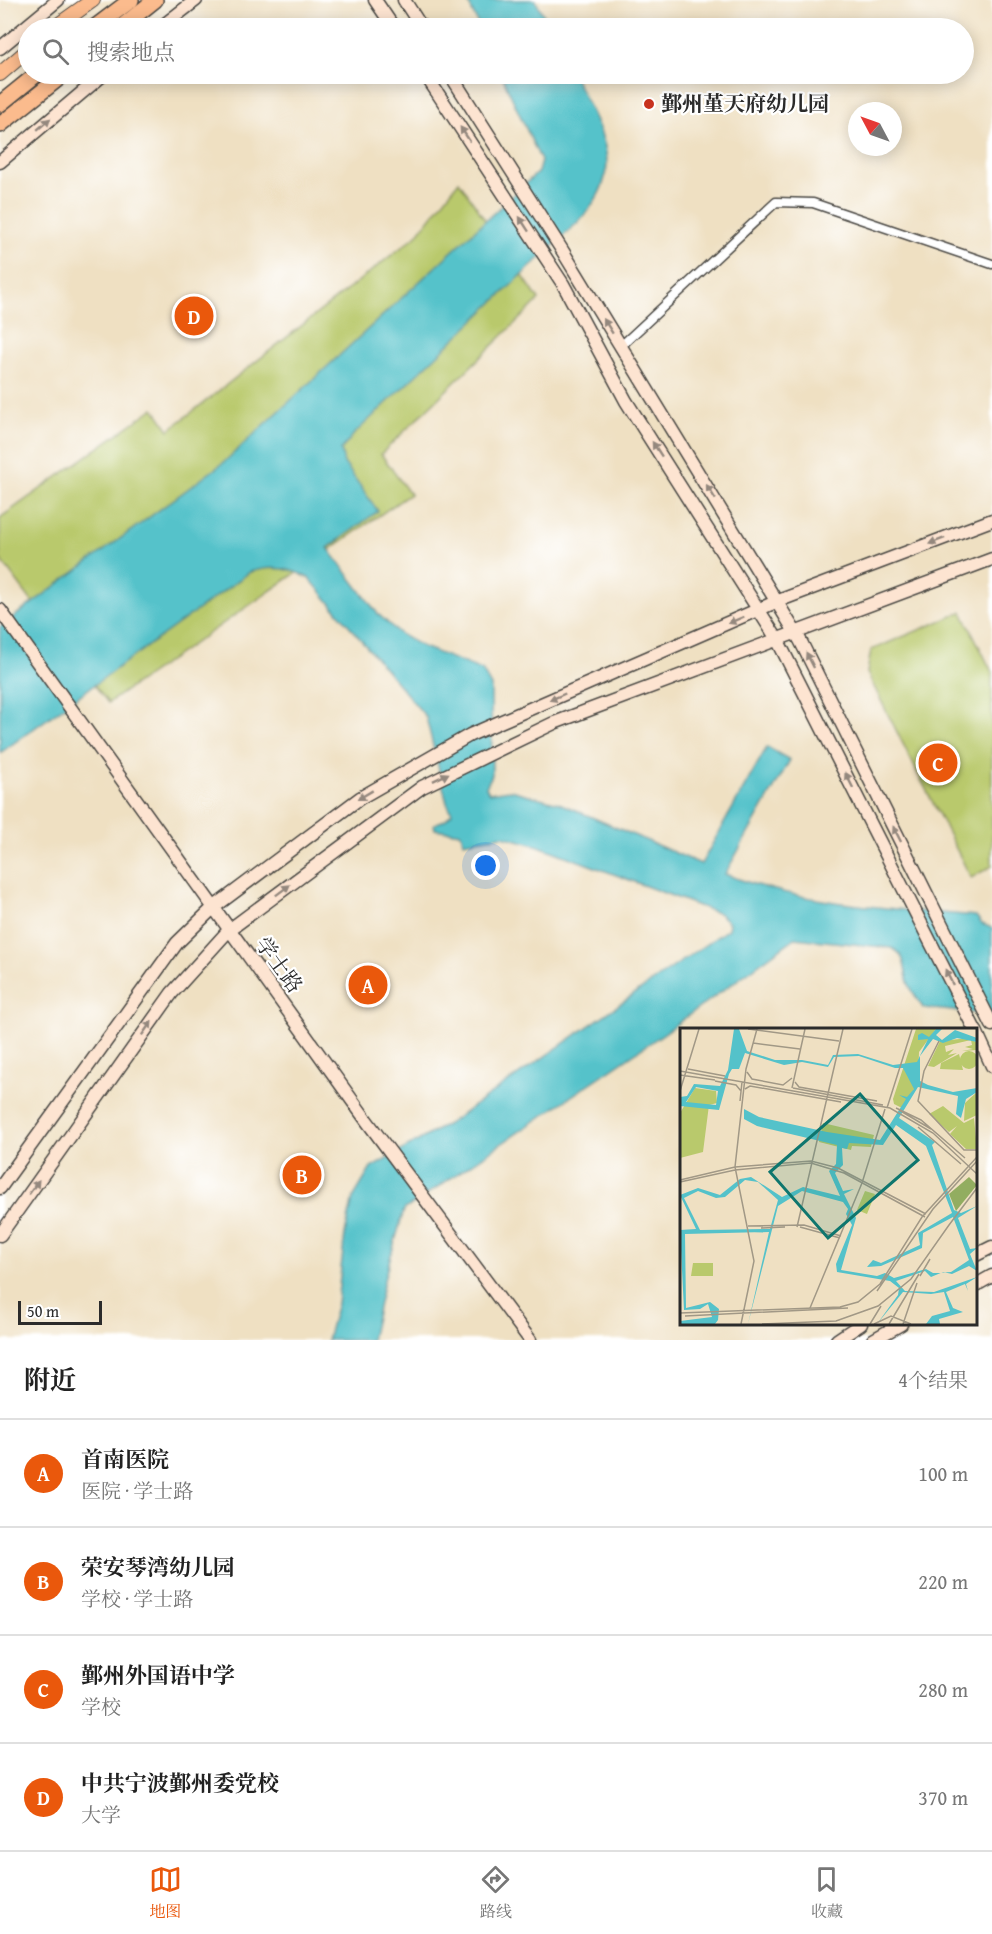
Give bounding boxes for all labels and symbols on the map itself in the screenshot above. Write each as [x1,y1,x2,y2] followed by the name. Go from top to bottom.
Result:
[661,88,829,119] place label: 鄞州堇天府幼儿园
[642,97,656,111] marker: 鄞州堇天府幼儿园
[848,102,902,156] north arrow
[36,117,52,130] one-way arrow
[459,126,471,142] one-way arrow
[519,216,530,232] one-way arrow
[174,294,214,338] pin: D
[603,318,614,334] one-way arrow
[651,441,662,457] one-way arrow
[705,484,716,500] one-way arrow
[928,537,946,546] one-way arrow
[727,615,745,625] one-way arrow
[805,651,815,668] one-way arrow
[548,692,566,702] one-way arrow
[918,740,958,786] pin: C
[845,772,854,789] one-way arrow
[433,773,450,782] one-way arrow
[357,790,373,801] one-way arrow
[892,825,902,842] one-way arrow
[471,851,500,880] your location
[274,884,290,896] one-way arrow
[248,930,310,999] street label: 学士路
[348,962,388,1008] pin: A
[944,969,953,986] one-way arrow
[141,1021,153,1037] one-way arrow
[680,1028,977,1325] inset map
[282,1152,322,1198] pin: B
[28,1180,40,1196] one-way arrow
[18,1298,102,1326] scale bar

